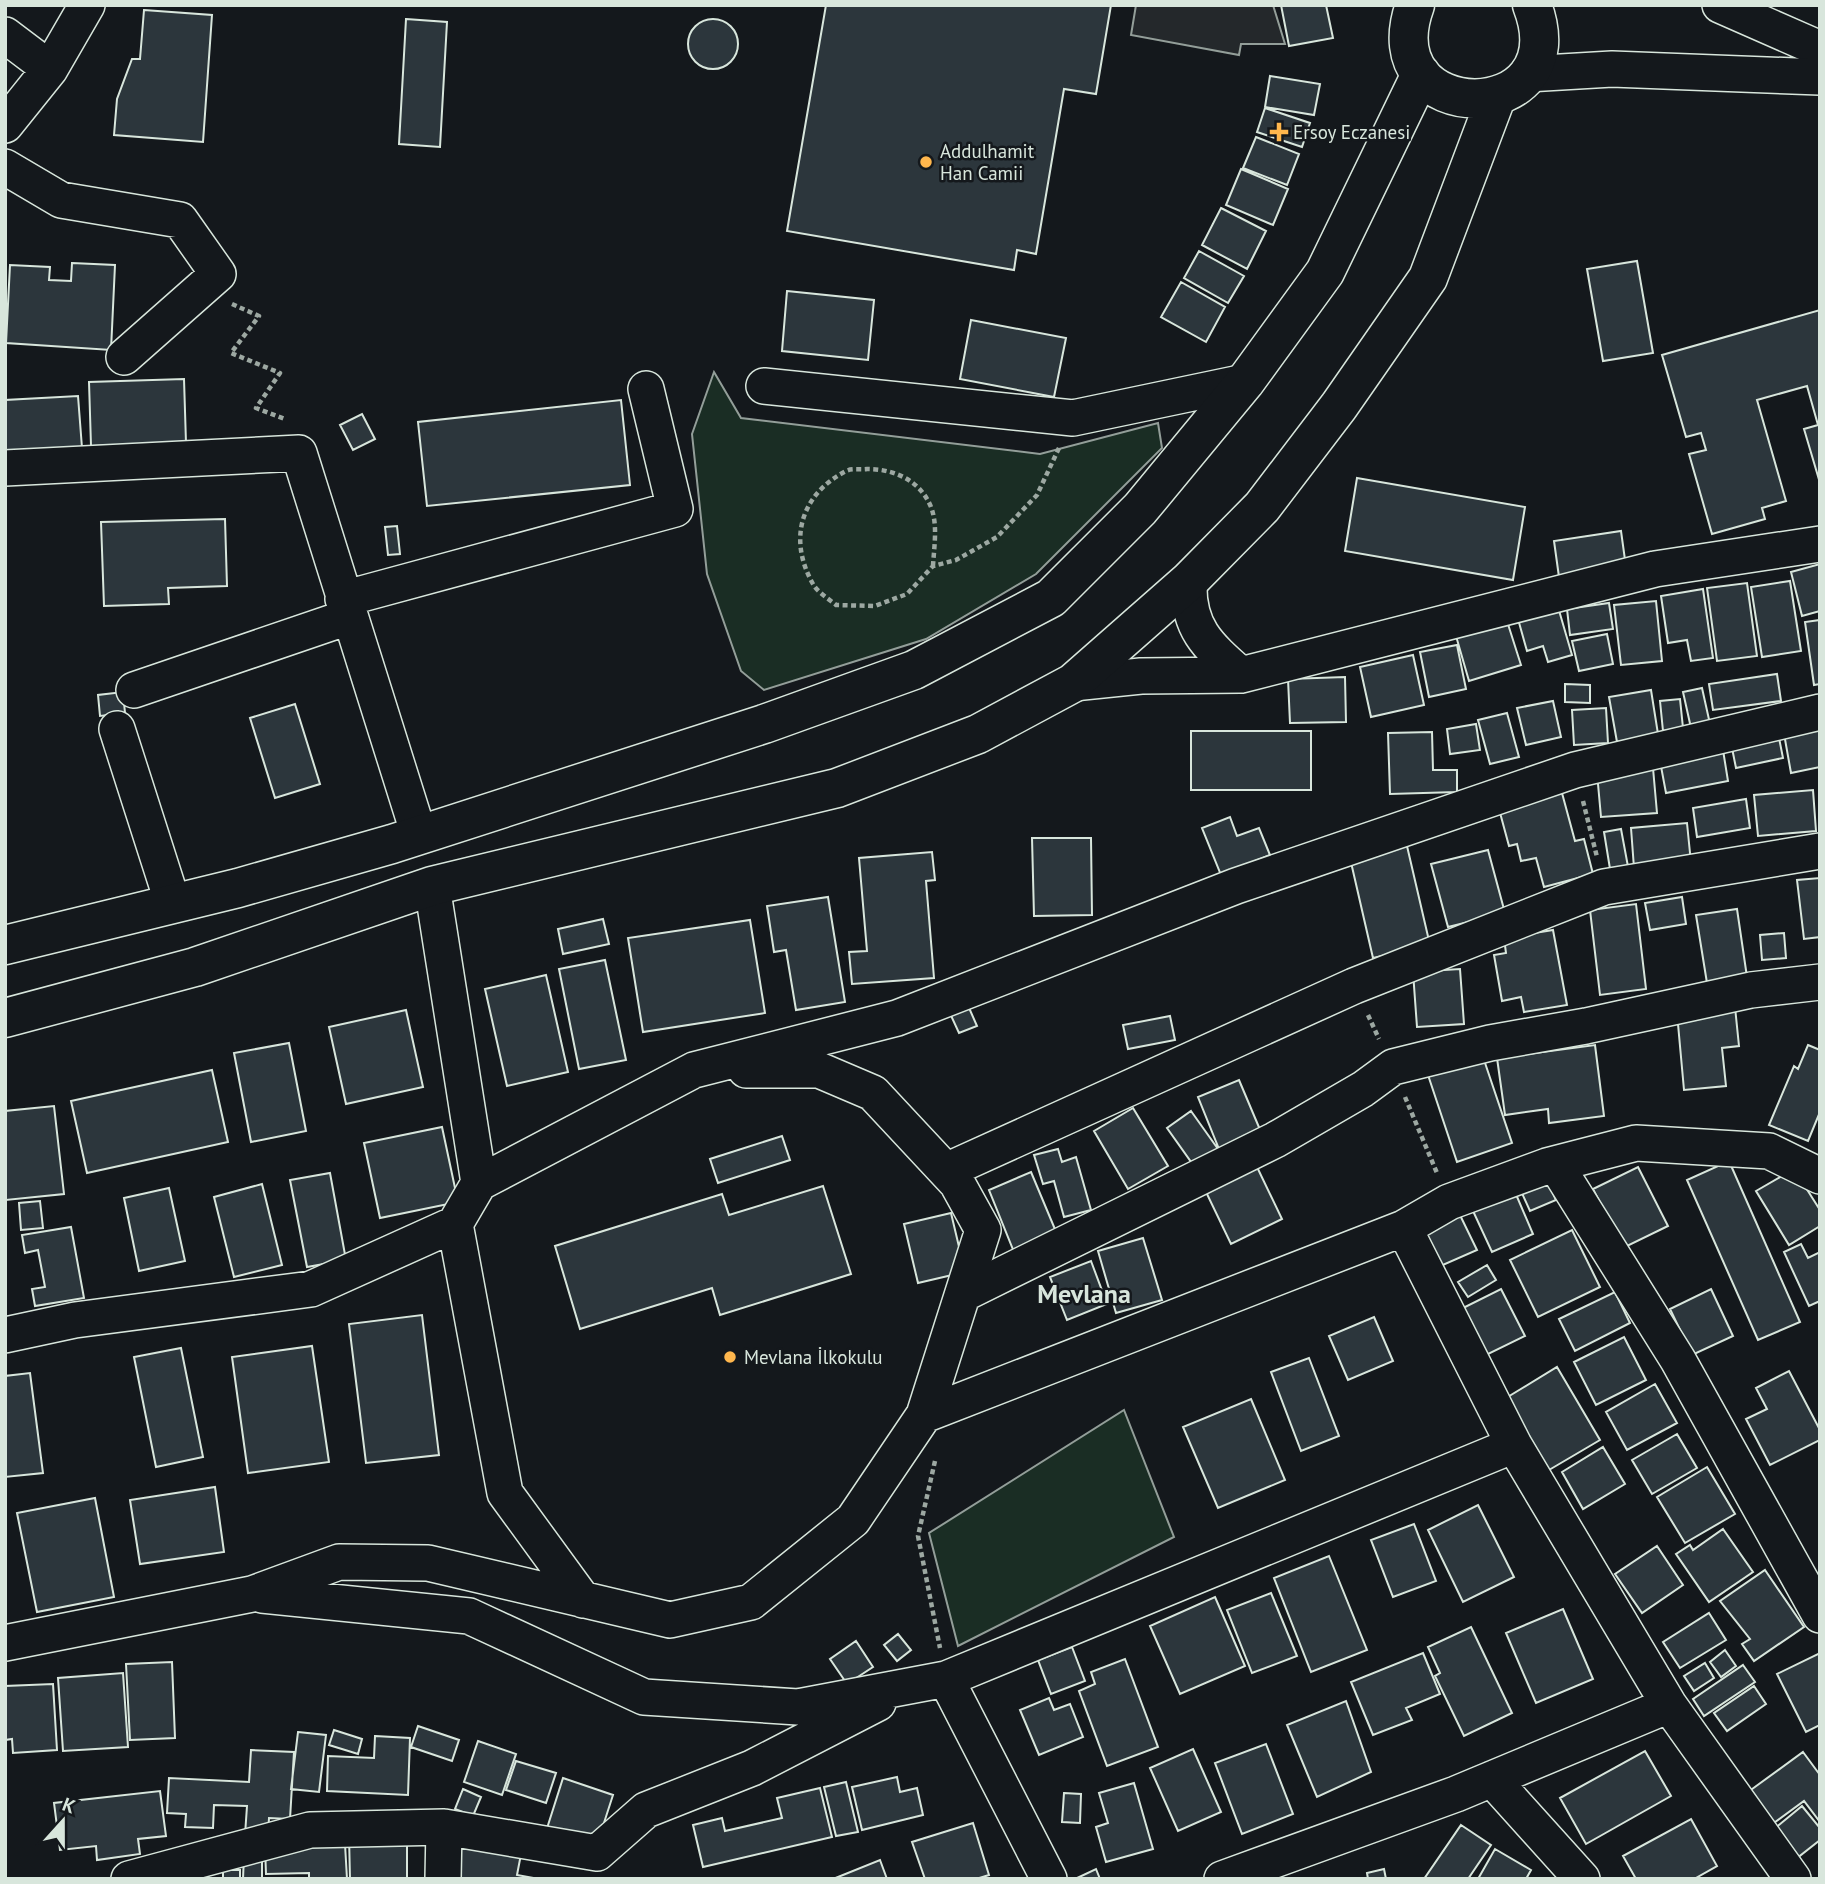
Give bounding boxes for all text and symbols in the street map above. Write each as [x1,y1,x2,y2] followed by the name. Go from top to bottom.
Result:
[1293,120,1410,144] place label: Ersoy Eczanesi
[1271,124,1287,140] marker: Ersoy Eczanesi
[940,139,1035,185] place label: Addulhamit Han Camii
[918,154,934,170] marker: Addulhamit Han Camii
[1037,1277,1131,1310] district label: Mevlana
[744,1345,883,1369] place label: Mevlana İlkokulu
[722,1349,738,1365] marker: Mevlana İlkokulu
[28,1786,98,1856] north arrow
[59,1792,79,1819] text: K

